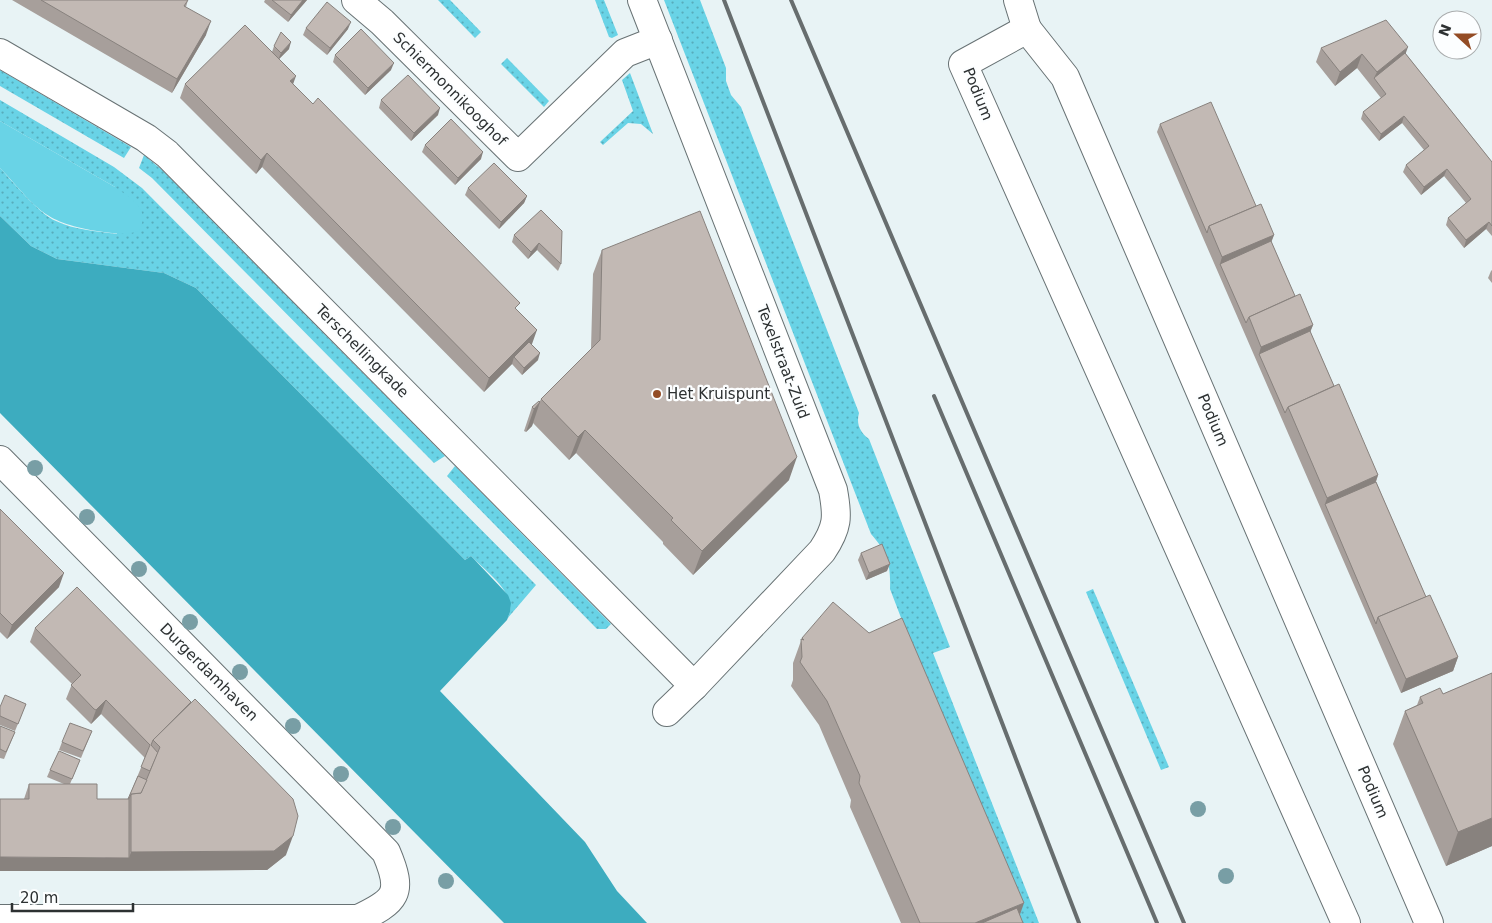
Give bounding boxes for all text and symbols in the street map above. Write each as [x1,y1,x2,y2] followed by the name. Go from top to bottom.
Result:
[1432,10,1482,60] north arrow
[1435,22,1454,39] text: N
[389,28,511,150] street label: Schiermonnikooghof
[959,65,997,123] street label: Podium
[311,300,412,401] street label: Terschellingkade
[753,302,813,421] street label: Texelstraat-Zuid
[667,385,770,403] place label: Het Kruispunt
[651,388,663,400] marker: Het Kruispunt
[1194,391,1232,449] street label: Podium
[156,619,262,725] street label: Durgerdamhaven
[1354,763,1392,821] street label: Podium
[12,880,134,912] scale bar
[20,889,58,907] text: 20 m

